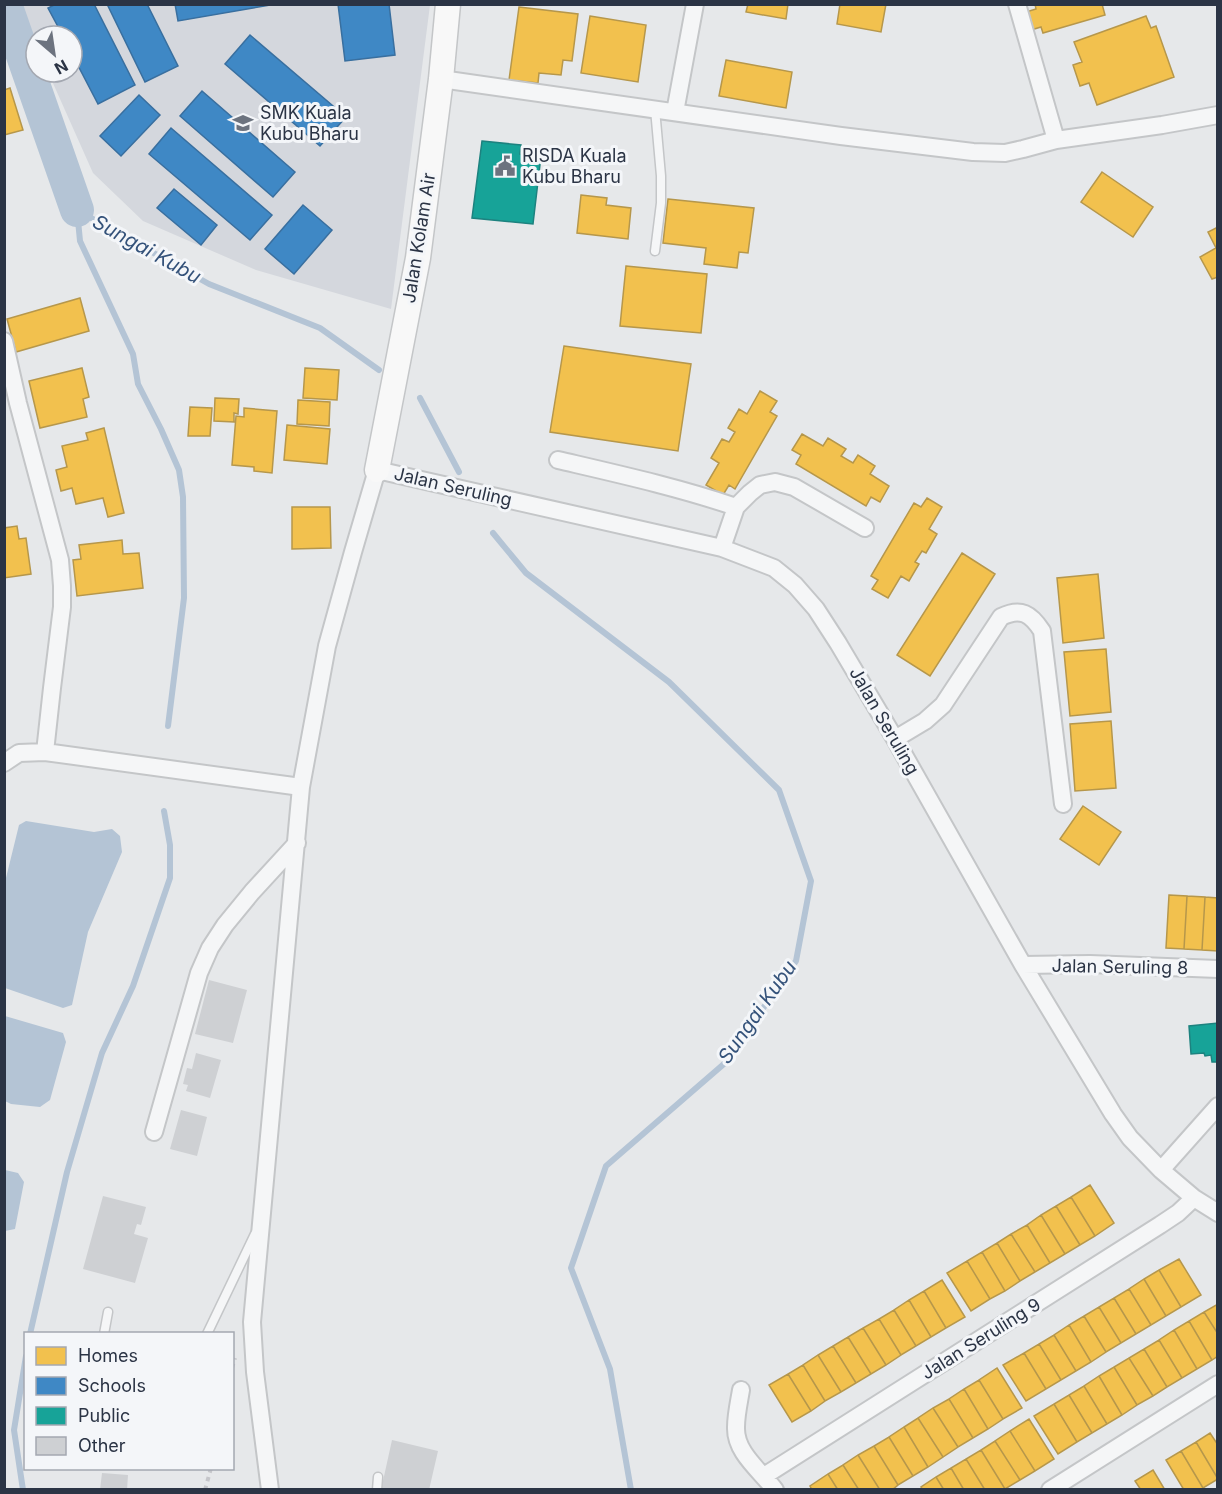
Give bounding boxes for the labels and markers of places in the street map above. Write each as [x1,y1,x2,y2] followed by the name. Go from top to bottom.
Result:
[260,102,359,144] place label: SMK Kuala Kubu Bharu
[231,111,255,135] school or university icon: SMK Kuala Kubu Bharu
[522,145,627,187] place label: RISDA Kuala Kubu Bharu
[493,154,517,178] public building icon: RISDA Kuala Kubu Bharu

